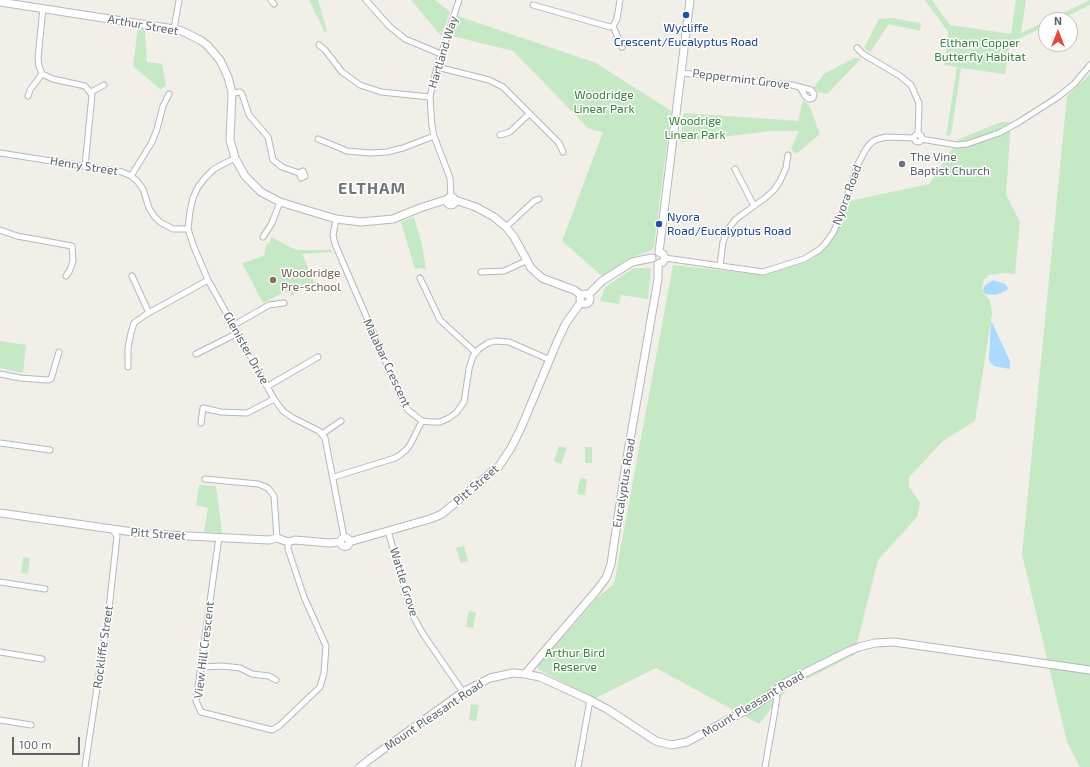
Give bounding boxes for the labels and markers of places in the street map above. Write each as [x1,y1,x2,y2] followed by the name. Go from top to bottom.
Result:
[681,10,691,20] marker: Wycliffe Crescent/Eucalyptus Road
[614,21,758,49] place label: Wycliffe Crescent/Eucalyptus Road
[910,150,990,178] place label: The Vine Baptist Church
[897,159,907,169] marker: The Vine Baptist Church
[667,210,791,238] place label: Nyora Road/Eucalyptus Road
[654,219,664,229] marker: Nyora Road/Eucalyptus Road
[281,266,341,294] place label: Woodridge Pre-school
[268,275,278,285] marker: Woodridge Pre-school

